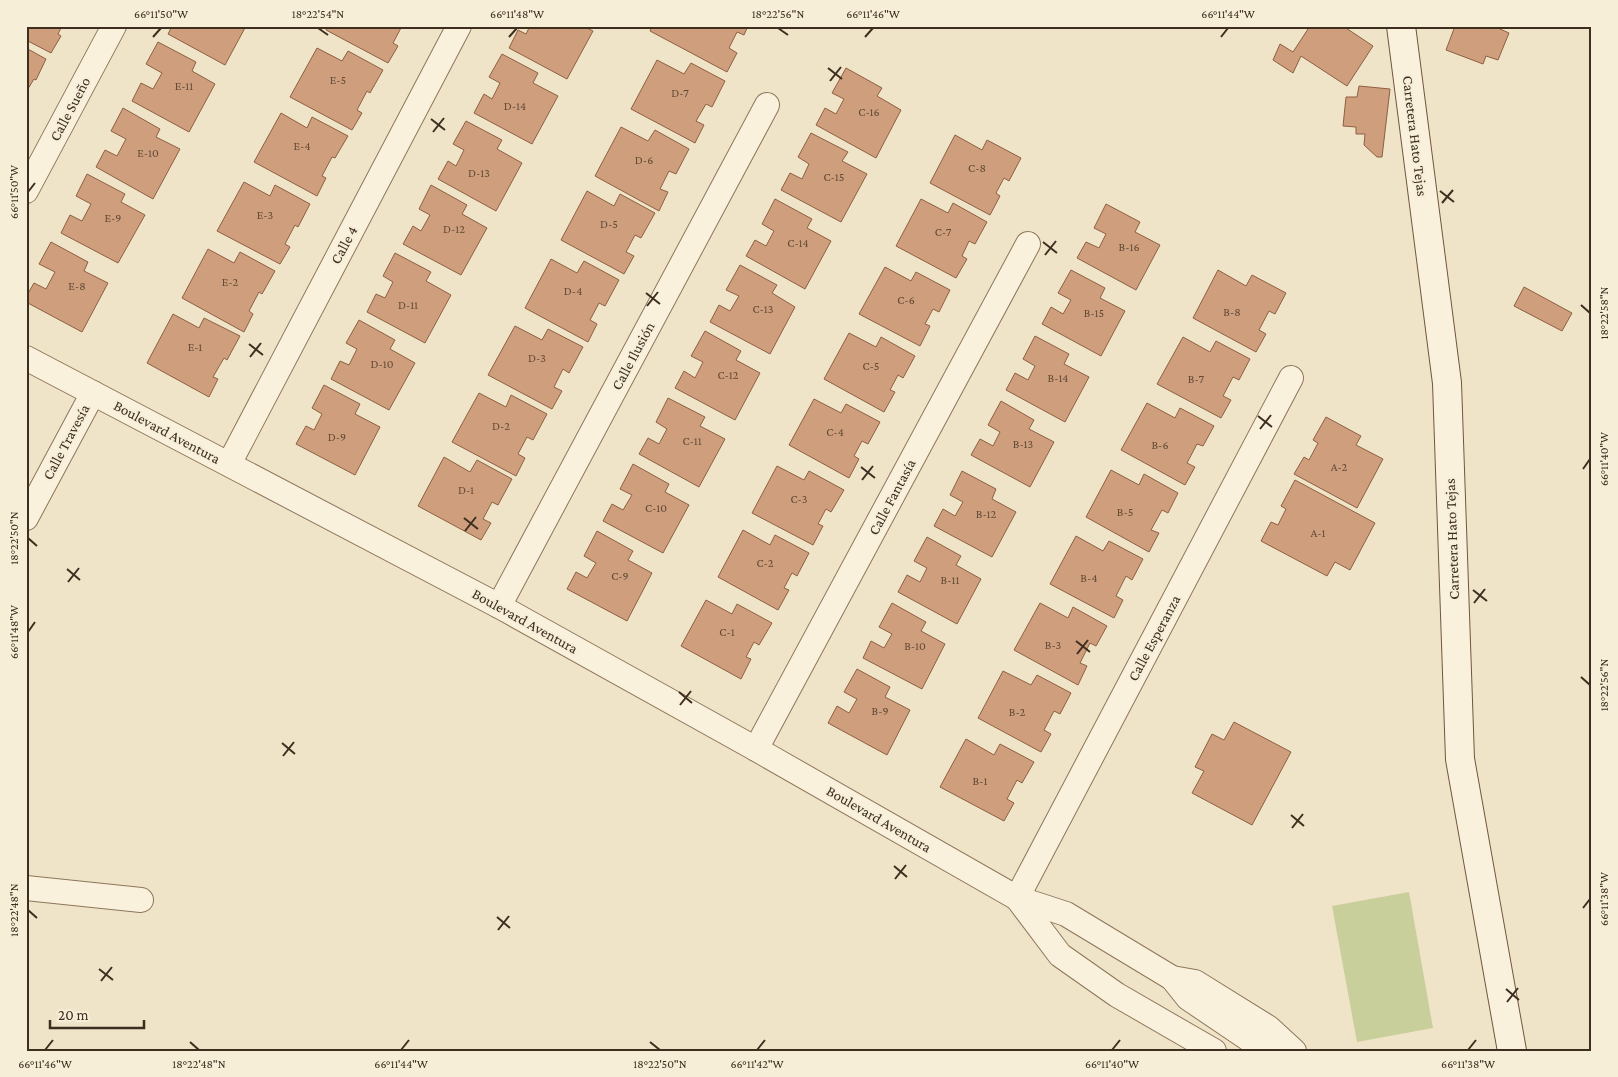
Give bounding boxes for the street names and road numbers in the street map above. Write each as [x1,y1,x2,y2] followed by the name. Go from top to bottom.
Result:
[46,74,94,144] street label: Calle Sueño
[1399,75,1430,198] street label: Carretera Hato Tejas
[327,223,361,267] street label: Calle 4
[608,319,658,393] street label: Calle Ilusión
[111,397,223,467] street label: Boulevard Aventura
[39,401,93,482] street label: Calle Travesía
[865,456,919,538] street label: Calle Fantasía
[1442,478,1463,600] street label: Carretera Hato Tejas
[469,585,581,657] street label: Boulevard Aventura
[1125,592,1184,684] street label: Calle Esperanza
[824,783,934,855] street label: Boulevard Aventura

